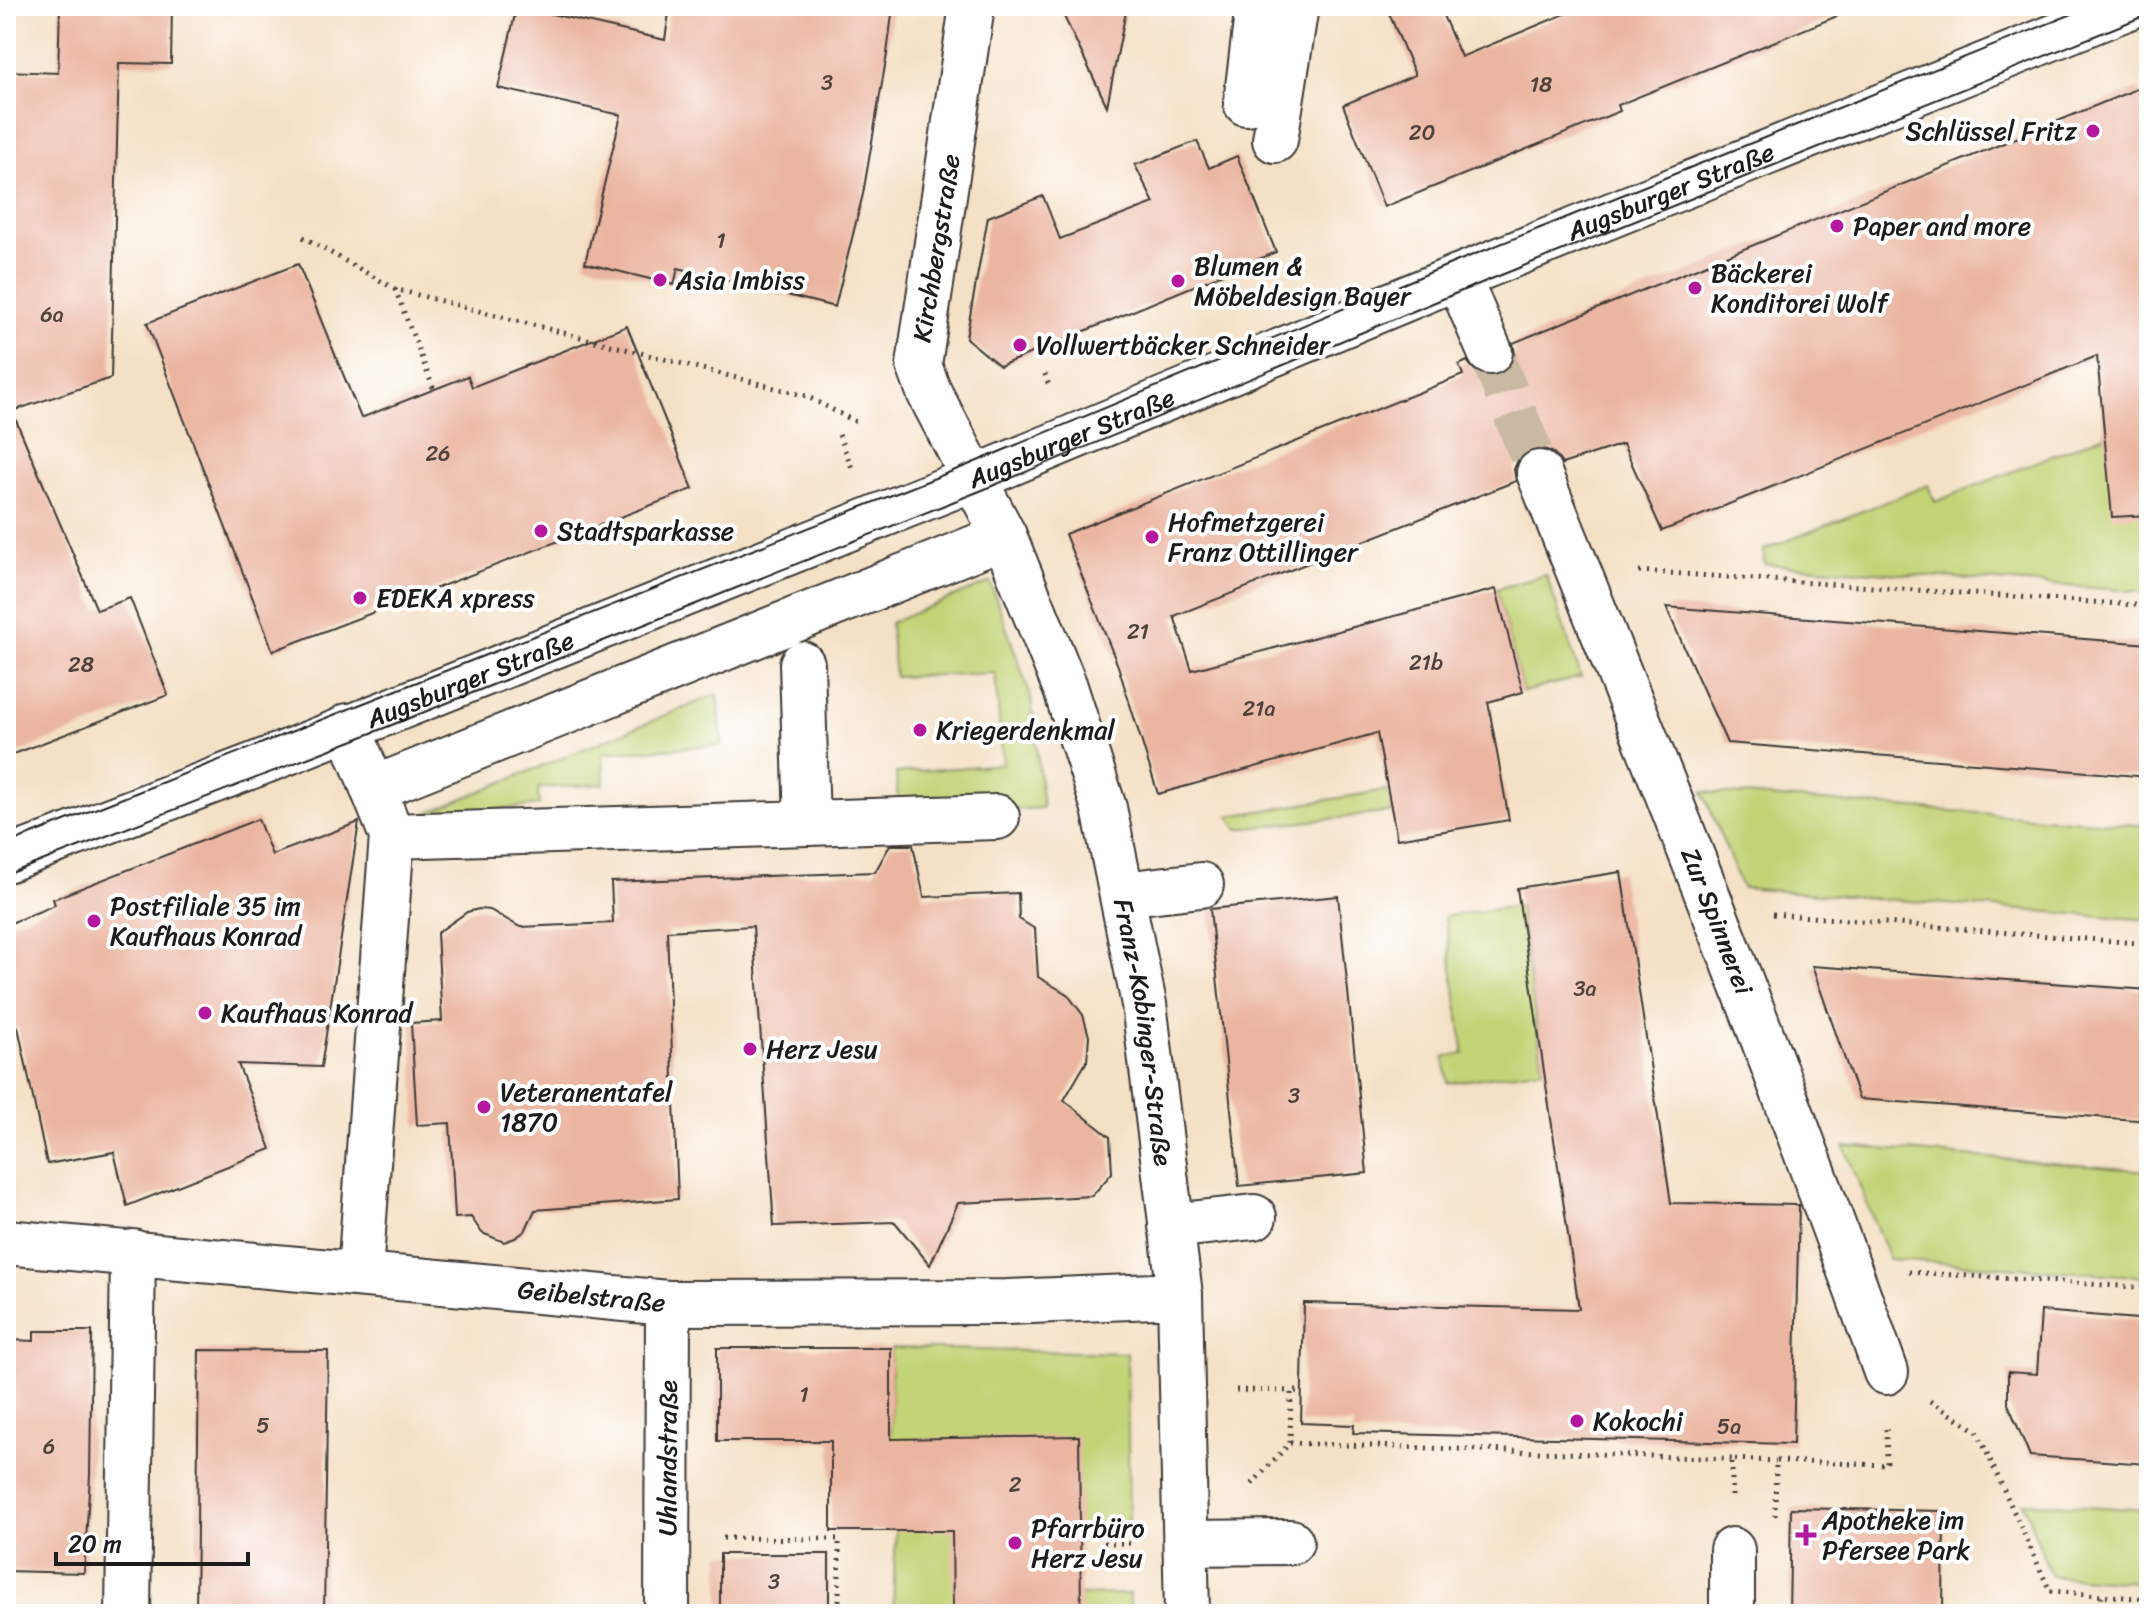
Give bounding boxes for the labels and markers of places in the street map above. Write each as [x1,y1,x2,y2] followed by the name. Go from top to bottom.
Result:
[1906,108,2078,154] place label: Schlüssel Fritz
[2084,122,2102,140] marker: Schlüssel Fritz
[1853,203,2031,249] place label: Paper and more
[1828,217,1846,235] marker: Paper and more
[1194,243,1412,319] place label: Blumen & Möbeldesign Bayer
[1711,250,1891,326] place label: Bäckerei Konditorei Wolf
[675,257,805,303] place label: Asia Imbiss
[651,271,669,289] marker: Asia Imbiss
[1169,272,1187,290] marker: Blumen & Möbeldesign Bayer
[1686,279,1704,297] marker: Bäckerei Konditorei Wolf
[1036,322,1331,368] place label: Vollwertbäcker Schneider
[1011,336,1029,354] marker: Vollwertbäcker Schneider
[1168,499,1359,575] place label: Hofmetzgerei Franz Ottillinger
[557,508,734,554] place label: Stadtsparkasse
[532,522,550,540] marker: Stadtsparkasse
[1143,528,1161,546] marker: Hofmetzgerei Franz Ottillinger
[376,575,535,621] place label: EDEKA xpress
[351,589,369,607] marker: EDEKA xpress
[936,707,1115,753] place label: Kriegerdenkmal
[911,721,929,739] marker: Kriegerdenkmal
[110,883,304,959] place label: Postfiliale 35 im Kaufhaus Konrad
[85,912,103,930] marker: Postfiliale 35 im Kaufhaus Konrad
[221,990,415,1036] place label: Kaufhaus Konrad
[196,1004,214,1022] marker: Kaufhaus Konrad
[766,1026,878,1072] place label: Herz Jesu
[741,1040,759,1058] marker: Herz Jesu
[500,1069,673,1145] place label: Veteranentafel 1870
[475,1098,493,1116] marker: Veteranentafel 1870
[1593,1398,1684,1444] place label: Kokochi
[1568,1412,1586,1430] marker: Kokochi
[1821,1497,1970,1573] place label: Apotheke im Pfersee Park
[1031,1505,1145,1581] place label: Pfarrbüro Herz Jesu
[1797,1526,1815,1544] marker: Apotheke im Pfersee Park
[1006,1534,1024,1552] marker: Pfarrbüro Herz Jesu

